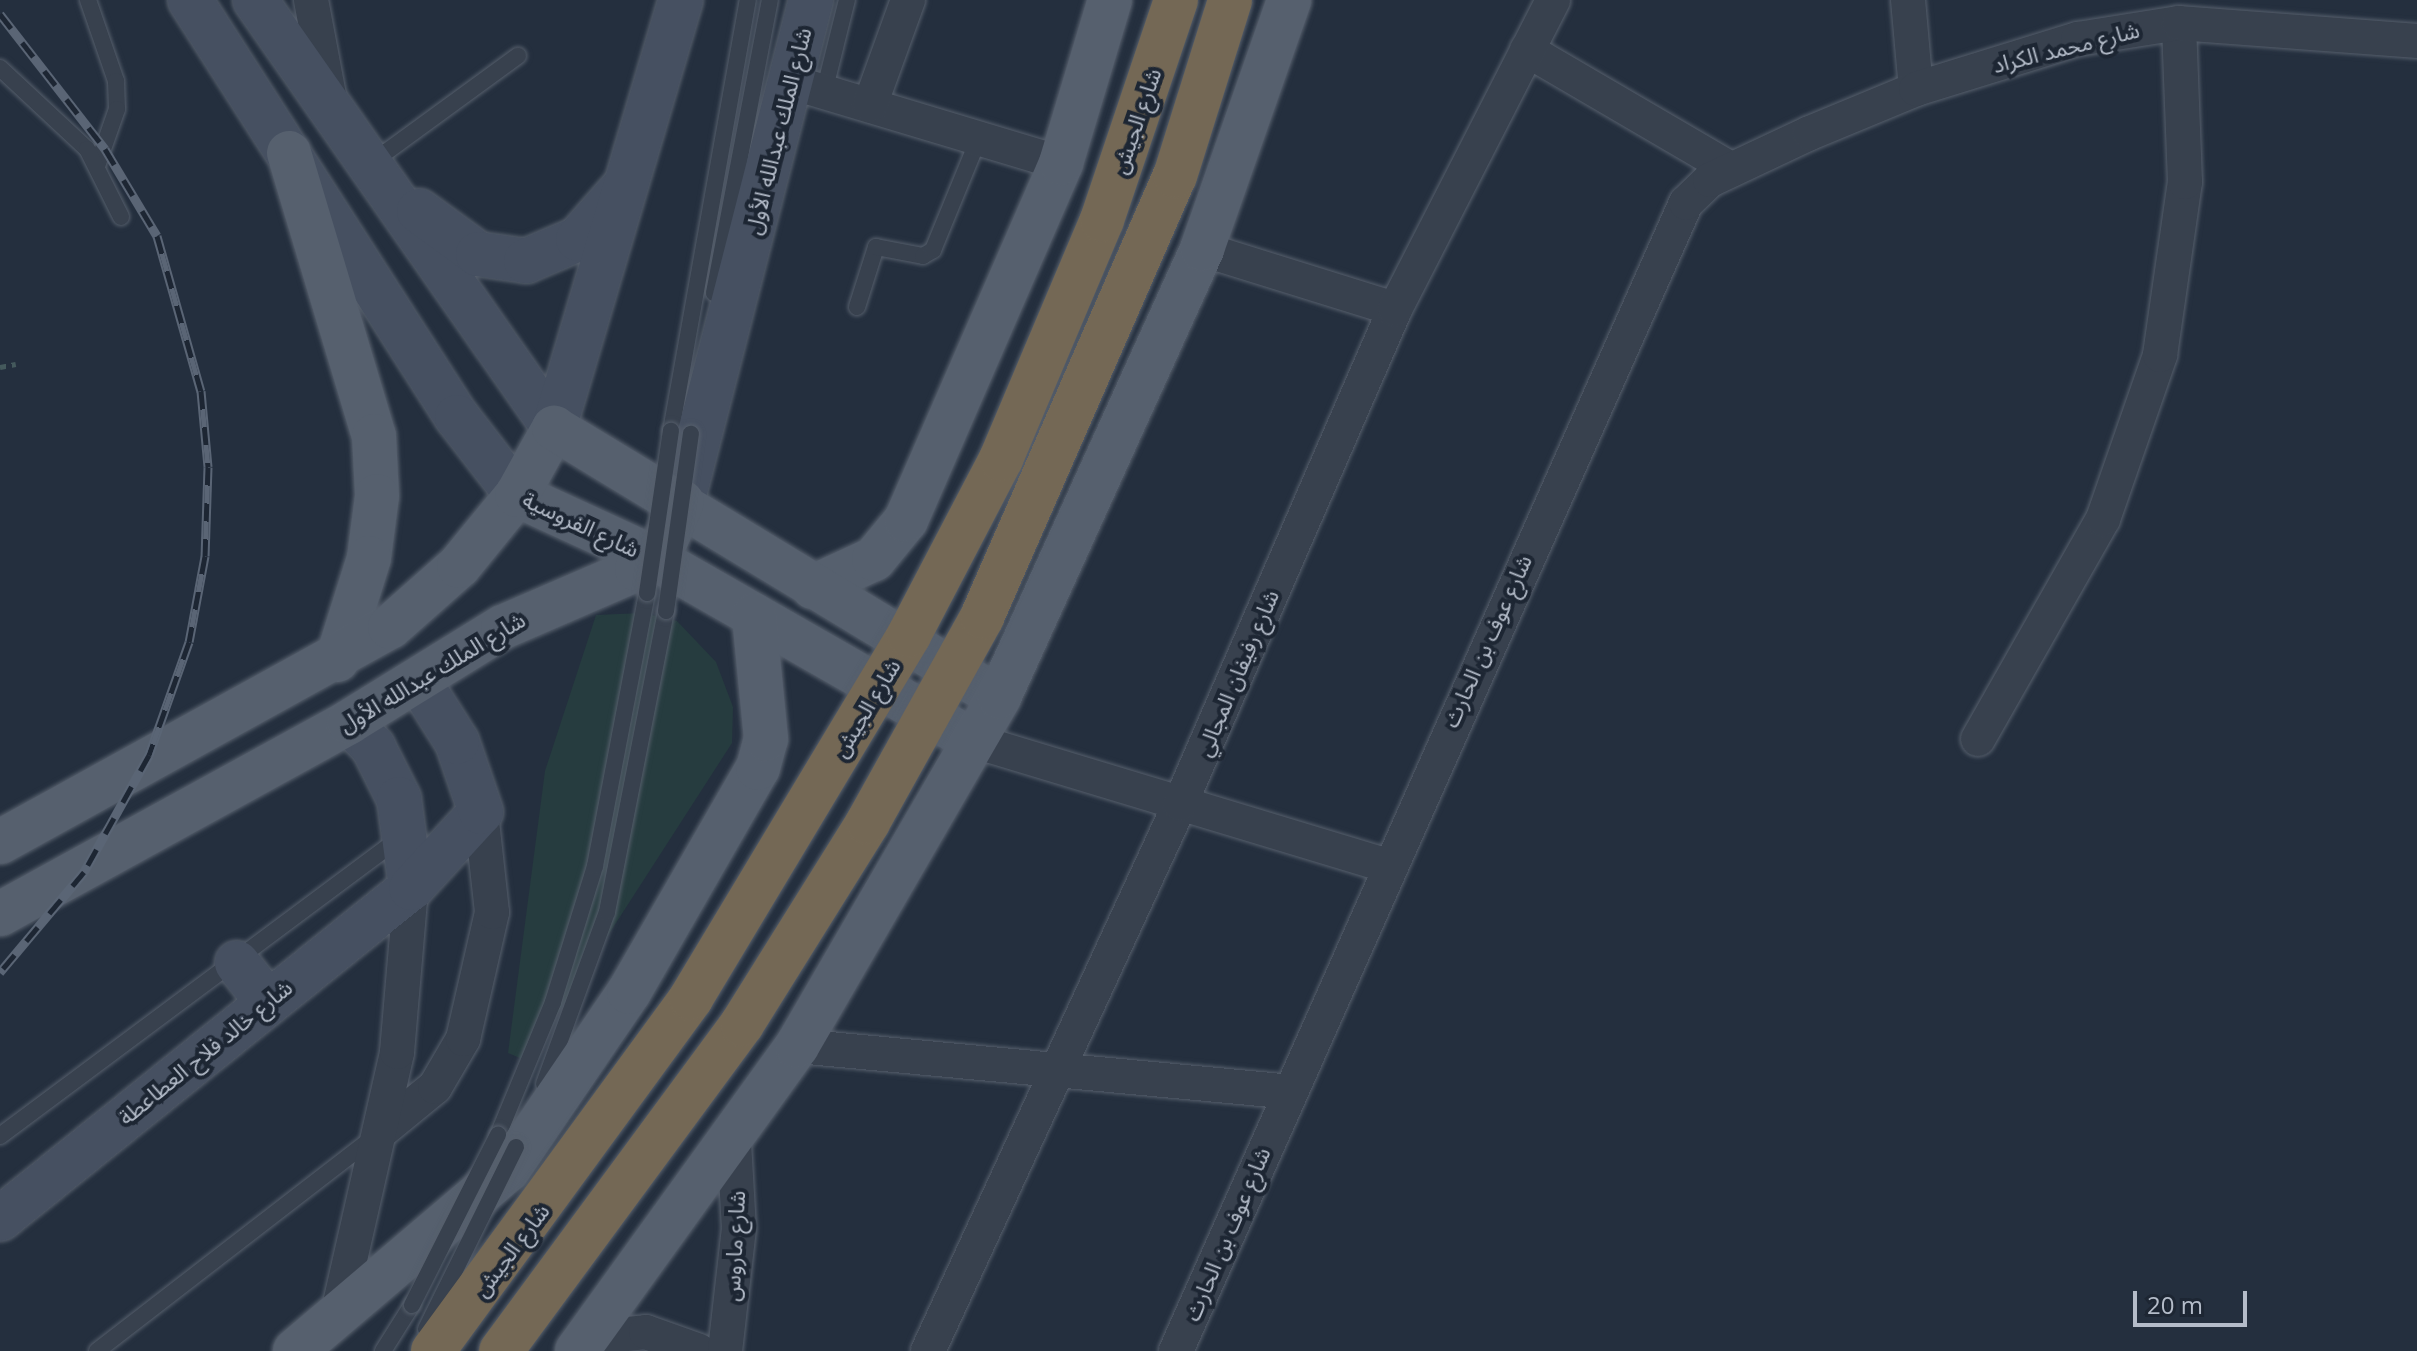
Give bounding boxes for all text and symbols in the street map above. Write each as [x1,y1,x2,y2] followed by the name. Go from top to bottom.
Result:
[1990,16,2142,78] street label: شارع محمد الكراد
[740,25,816,237] street label: شارع الملك عبدالله الأول
[1106,65,1166,177] street label: شارع الجيش
[519,486,643,562] street label: شارع الفروسية
[1437,551,1537,731] street label: شارع عوف بن الحارث
[1190,586,1284,760] street label: شارع رفيفان المجالي
[334,606,530,738] street label: شارع الملك عبدالله الأول
[826,654,906,762] street label: شارع الجيش
[113,974,297,1130] street label: شارع خالد فلاح العطاعطة
[1178,1143,1276,1325] street label: شارع عوف بن الحارث
[718,1190,750,1302] street label: شارع ماروس
[467,1198,555,1302] street label: شارع الجيش
[2137,1275,2251,1325] scale bar
[2147,1288,2203,1321] text: 20 m

